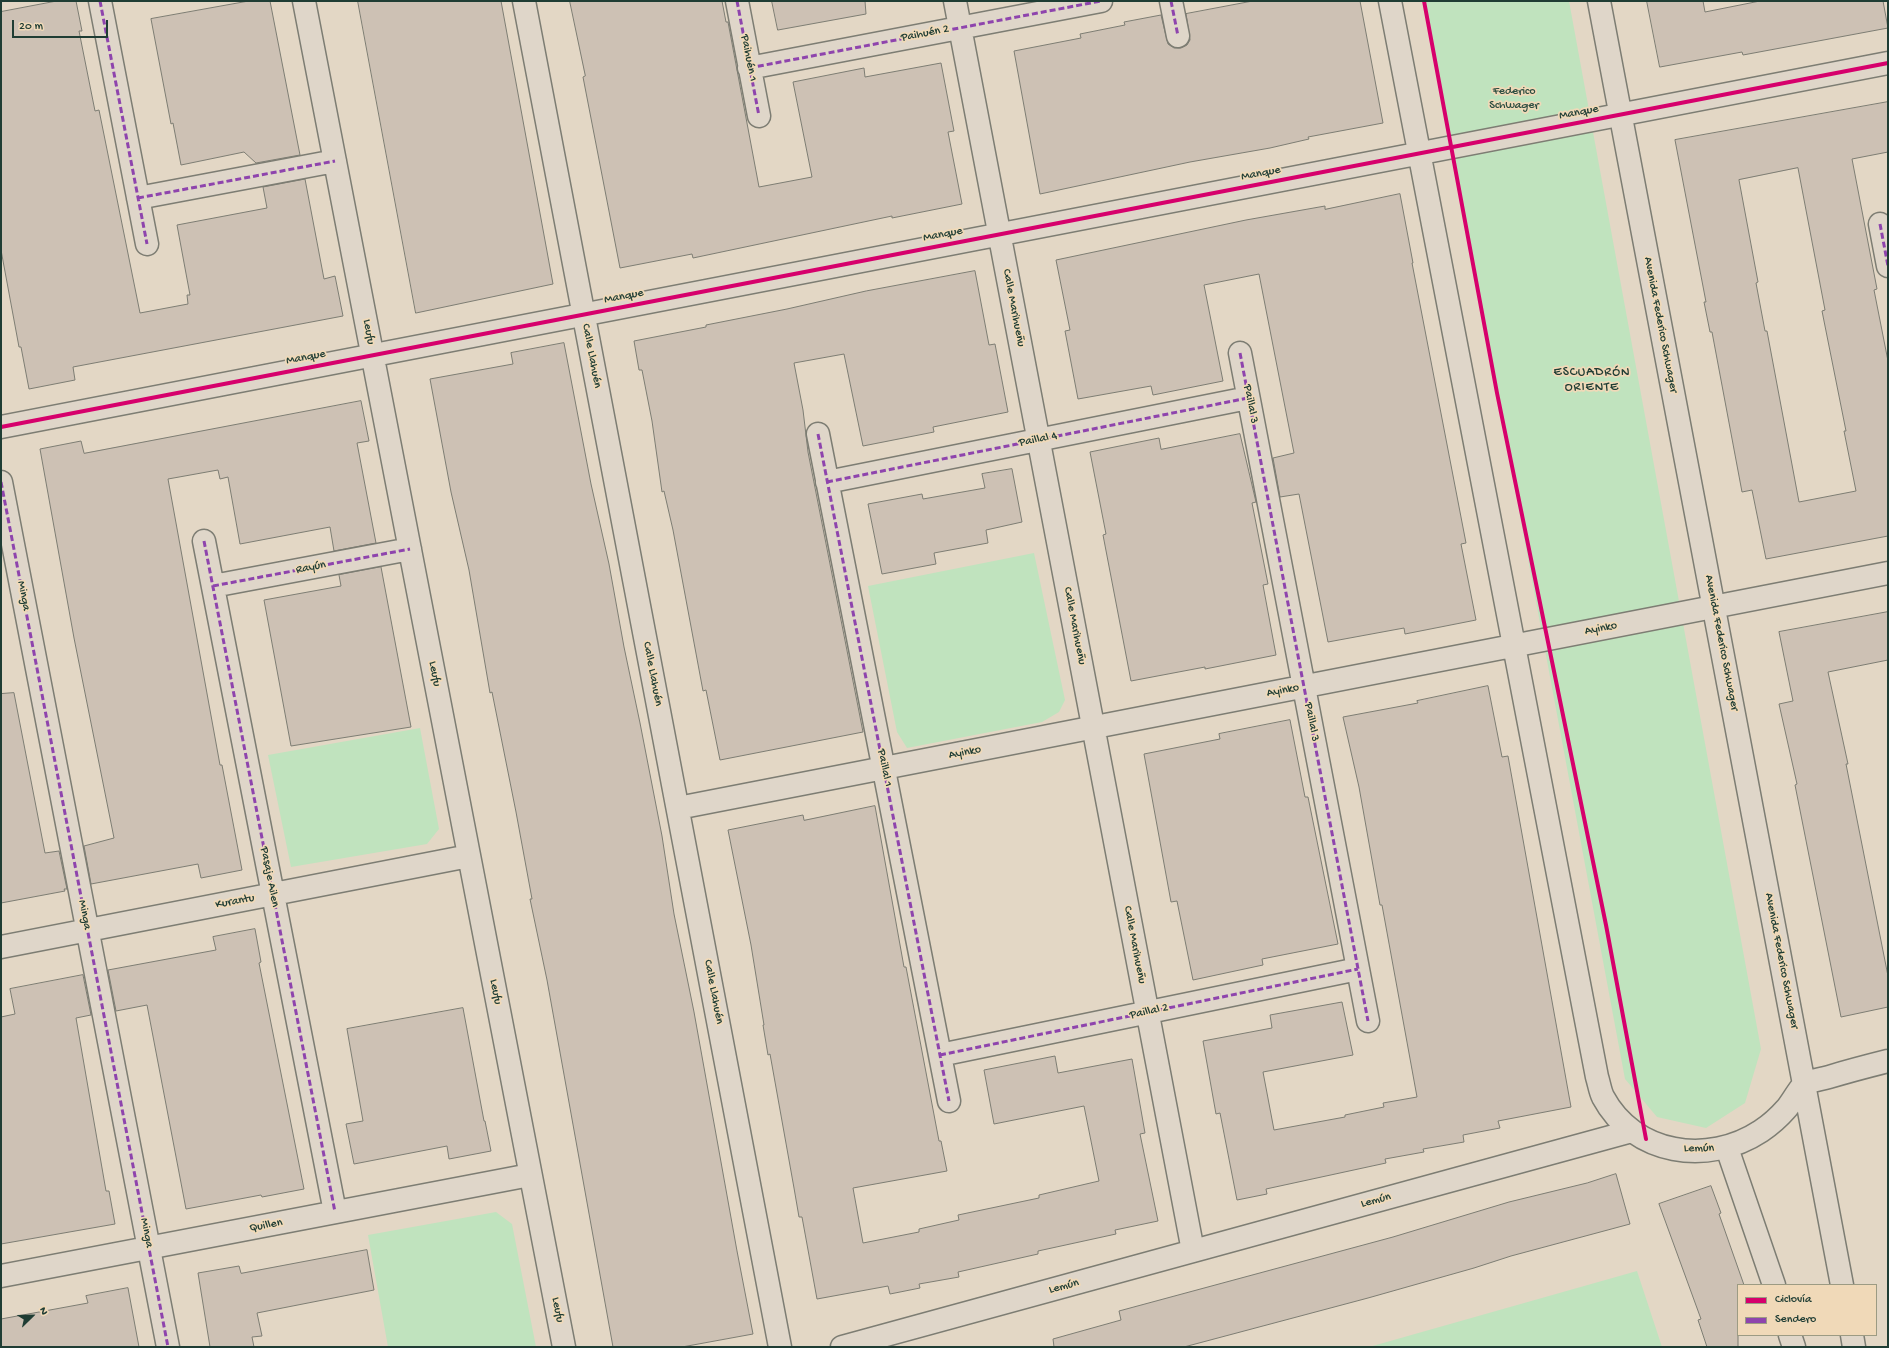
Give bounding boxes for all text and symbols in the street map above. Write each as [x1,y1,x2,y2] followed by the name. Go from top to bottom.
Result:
[14,12,110,38] scale bar
[19,20,43,34] text: 20 m
[900,22,950,46] street label: Paihuén 2
[736,33,760,83] street label: Paihuén 1
[1489,85,1539,113] park label: Federico Schwager
[1558,102,1600,124] street label: Manque
[1240,163,1282,185] street label: Manque
[922,224,964,246] street label: Manque
[1640,256,1680,394] street label: Avenida Federico Schwager
[998,268,1028,348] street label: Calle Marihueñu
[603,286,645,308] street label: Manque
[359,318,377,346] street label: Leufu
[578,323,604,389] street label: Calle Llahuén
[285,347,327,369] street label: Manque
[1554,365,1630,396] district label: ESCUADRÓN ORIENTE
[1239,383,1261,425] street label: Paillal 3
[1017,429,1059,451] street label: Paillal 4
[295,558,327,578] street label: Rayún
[1701,574,1741,712] street label: Avenida Federico Schwager
[13,580,33,612] street label: Minga
[1059,586,1089,666] street label: Calle Marihueñu
[1583,619,1619,639] street label: Ayinko
[639,641,665,707] street label: Calle Llahuén
[424,660,444,688] street label: Leufu
[1265,681,1301,701] street label: Ayinko
[1300,701,1322,743] street label: Paillal 3
[947,743,983,763] street label: Ayinko
[873,748,895,788] street label: Paillal 1
[256,846,282,908] street label: Pasaje Ailen
[214,891,256,913] street label: Kurantu
[1761,892,1801,1030] street label: Avenida Federico Schwager
[74,899,94,931] street label: Minga
[1119,905,1149,985] street label: Calle Marihueñu
[700,959,726,1025] street label: Calle Llahuén
[485,978,505,1006] street label: Leufu
[1128,1001,1170,1023] street label: Paillal 2
[1684,1142,1714,1156] street label: Lemún
[1359,1190,1393,1212] street label: Lemún
[248,1216,284,1236] street label: Quillen
[136,1217,156,1249] street label: Minga
[1047,1276,1081,1298] street label: Lemún
[1737,1284,1877,1336] legend
[1775,1293,1812,1307] text: Ciclovía
[12,1296,52,1336] north arrow
[547,1296,567,1324] street label: Leufu
[36,1306,50,1317] text: N
[1775,1313,1816,1327] text: Sendero

